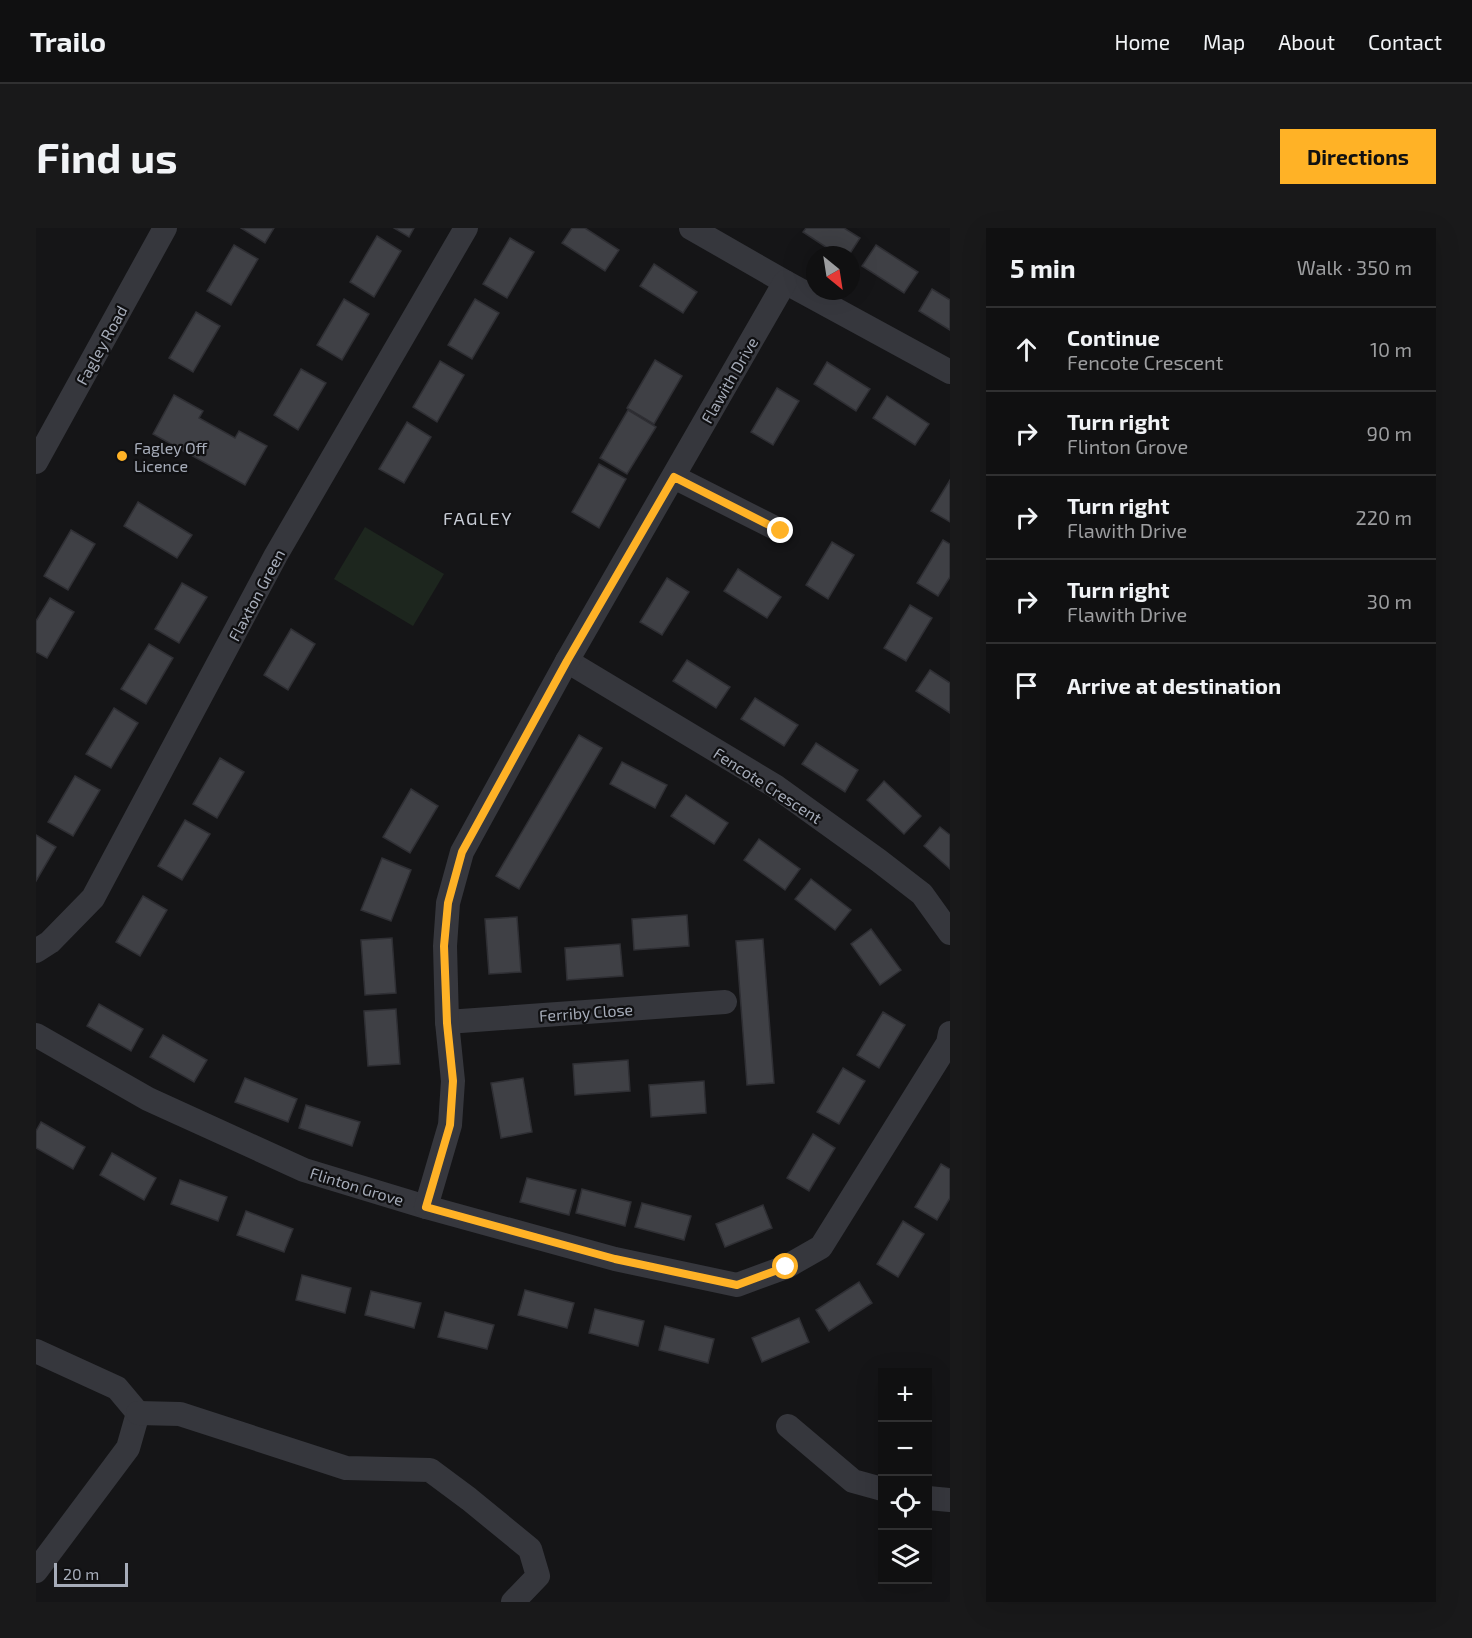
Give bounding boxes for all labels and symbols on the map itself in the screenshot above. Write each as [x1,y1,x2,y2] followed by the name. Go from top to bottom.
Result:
[806,246,860,300] north arrow
[71,302,131,388] street label: Fagley Road
[697,334,761,426] street label: Flawith Drive
[134,438,208,475] place label: Fagley Off Licence
[115,449,129,463] marker: Fagley Off Licence
[443,507,513,529] district label: FAGLEY
[767,517,793,543] route end
[224,546,288,644] street label: Flaxton Green
[710,743,826,827] street label: Fencote Crescent
[538,999,634,1025] street label: Ferriby Close
[308,1163,406,1209] street label: Flinton Grove
[772,1253,798,1279] route start
[54,1560,128,1588] scale bar

